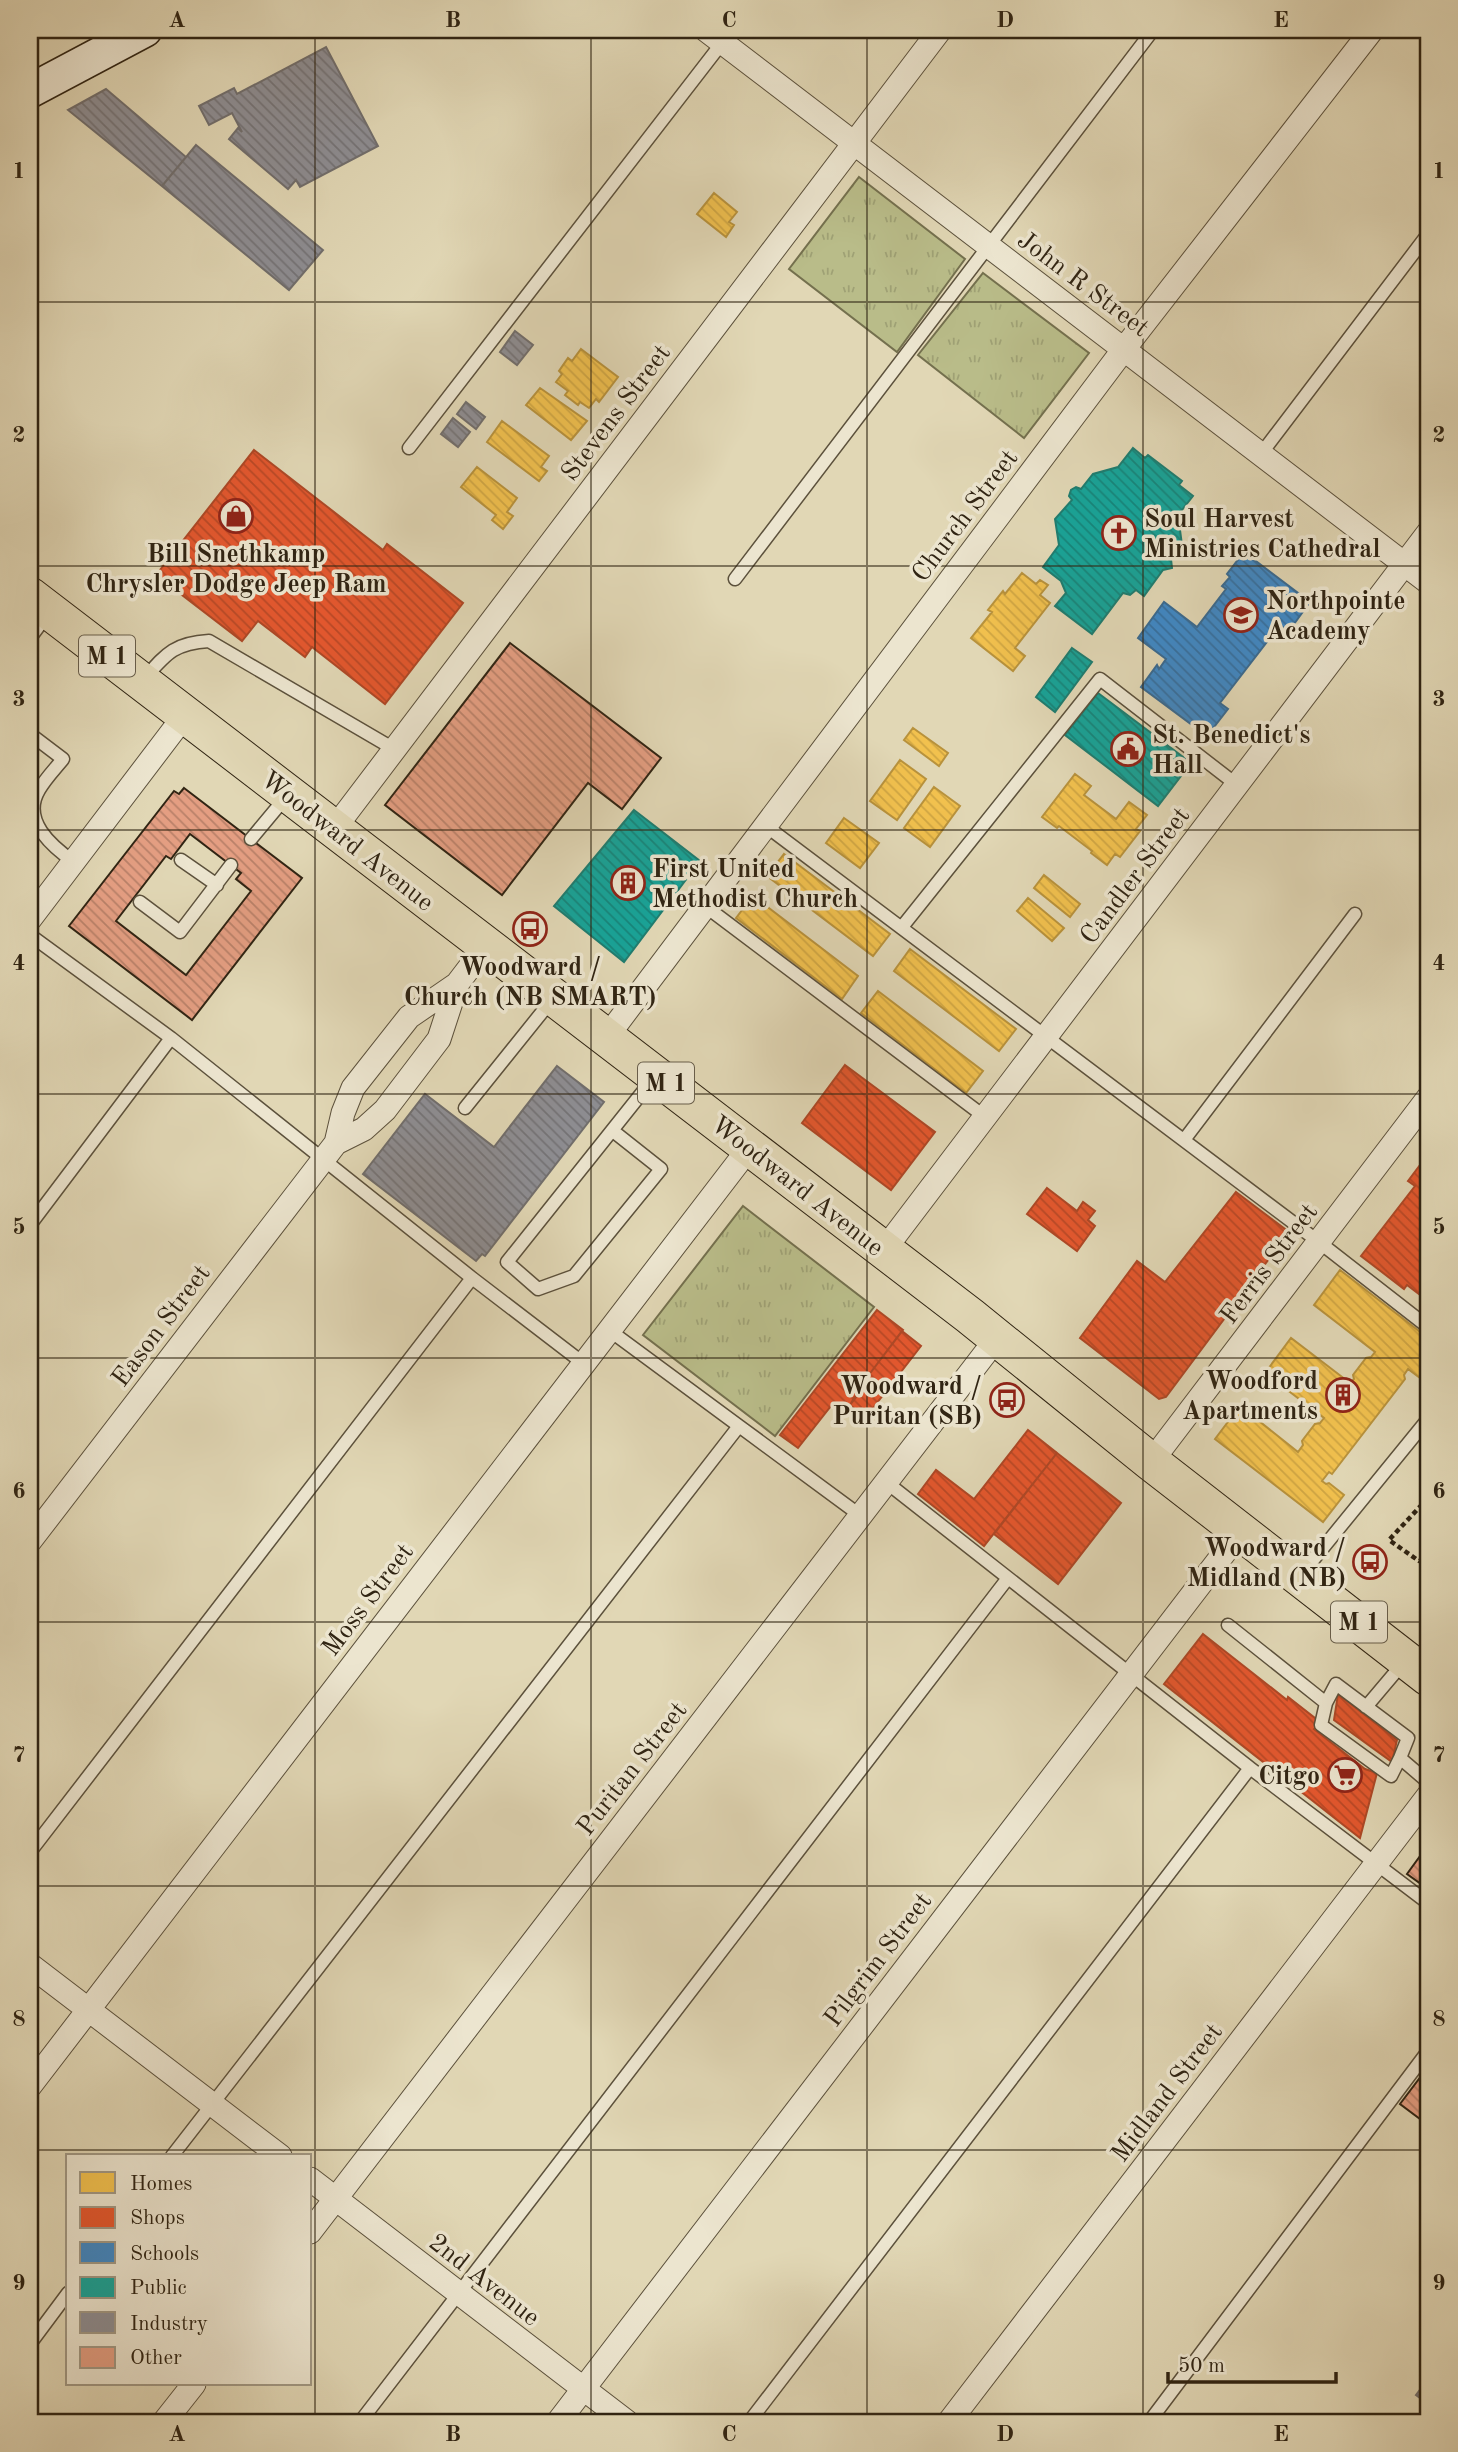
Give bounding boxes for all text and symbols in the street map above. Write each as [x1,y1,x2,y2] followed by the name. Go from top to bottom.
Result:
[168,9,186,32] text: A
[445,9,461,32] text: B
[721,9,737,32] text: C
[996,9,1014,32] text: D
[1273,9,1289,32] text: E
[12,160,26,183] text: 1
[1432,160,1446,183] text: 1
[1012,227,1153,342] street label: John R Street
[557,340,676,486] street label: Stevens Street
[12,424,26,447] text: 2
[1432,424,1446,447] text: 2
[908,445,1023,587] street label: Church Street
[217,497,255,535] shop icon: Bill Snethkamp Chrysler Dodge Jeep Ram
[1144,507,1381,563] place label: Soul Harvest Ministries Cathedral
[1100,514,1138,552] church icon: Soul Harvest Ministries Cathedral
[85,542,387,598] place label: Bill Snethkamp Chrysler Dodge Jeep Ram
[1266,589,1405,645] place label: Northpointe Academy
[1222,596,1260,634] school or university icon: Northpointe Academy
[79,636,135,676] road number: M 1
[12,688,26,711] text: 3
[1432,688,1446,711] text: 3
[1152,723,1310,779] place label: St. Benedict's Hall
[1109,730,1147,768] public building icon: St. Benedict's Hall
[256,766,438,917] street label: Woodward Avenue
[1076,803,1195,949] street label: Candler Street
[652,857,858,913] place label: First United Methodist Church
[609,864,647,902] building icon: First United Methodist Church
[511,910,549,948] bus stop icon: Woodward / Church (NB SMART)
[12,952,26,975] text: 4
[1432,952,1446,975] text: 4
[404,955,656,1011] place label: Woodward / Church (NB SMART)
[638,1063,694,1104] road number: M 1
[706,1111,888,1262] street label: Woodward Avenue
[1216,1199,1323,1329] street label: Ferris Street
[12,1216,26,1239] text: 5
[1432,1216,1446,1239] text: 5
[108,1260,216,1392] street label: Eason Street
[1182,1369,1318,1425] place label: Woodford Apartments
[832,1374,982,1430] place label: Woodward / Puritan (SB)
[1324,1376,1362,1414] building icon: Woodford Apartments
[988,1381,1026,1419] bus stop icon: Woodward / Puritan (SB)
[12,1480,26,1503] text: 6
[1432,1480,1446,1503] text: 6
[1187,1536,1346,1592] place label: Woodward / Midland (NB)
[318,1539,419,1661] street label: Moss Street
[1351,1543,1389,1581] bus stop icon: Woodward / Midland (NB)
[1331,1602,1387,1642] road number: M 1
[573,1698,693,1841] street label: Puritan Street
[12,1744,26,1767] text: 7
[1432,1744,1446,1767] text: 7
[1326,1756,1364,1794] supermarket icon: Citgo
[1258,1764,1320,1790] place label: Citgo
[820,1888,937,2032] street label: Pilgrim Street
[12,2008,26,2031] text: 8
[1432,2008,1446,2031] text: 8
[1107,2019,1228,2167] street label: Midland Street
[66,2154,312,2386] legend
[130,2174,192,2195] text: Homes
[130,2208,185,2229] text: Shops
[424,2230,544,2332] street label: 2nd Avenue
[130,2244,199,2265] text: Schools
[12,2272,26,2295] text: 9
[1432,2272,1446,2295] text: 9
[130,2278,187,2299] text: Public
[130,2314,208,2335] text: Industry
[1168,2340,1336,2384] scale bar
[130,2348,182,2369] text: Other
[1178,2356,1225,2377] text: 50 m
[168,2423,186,2446] text: A
[445,2423,461,2446] text: B
[721,2423,737,2446] text: C
[996,2423,1014,2446] text: D
[1273,2423,1289,2446] text: E

